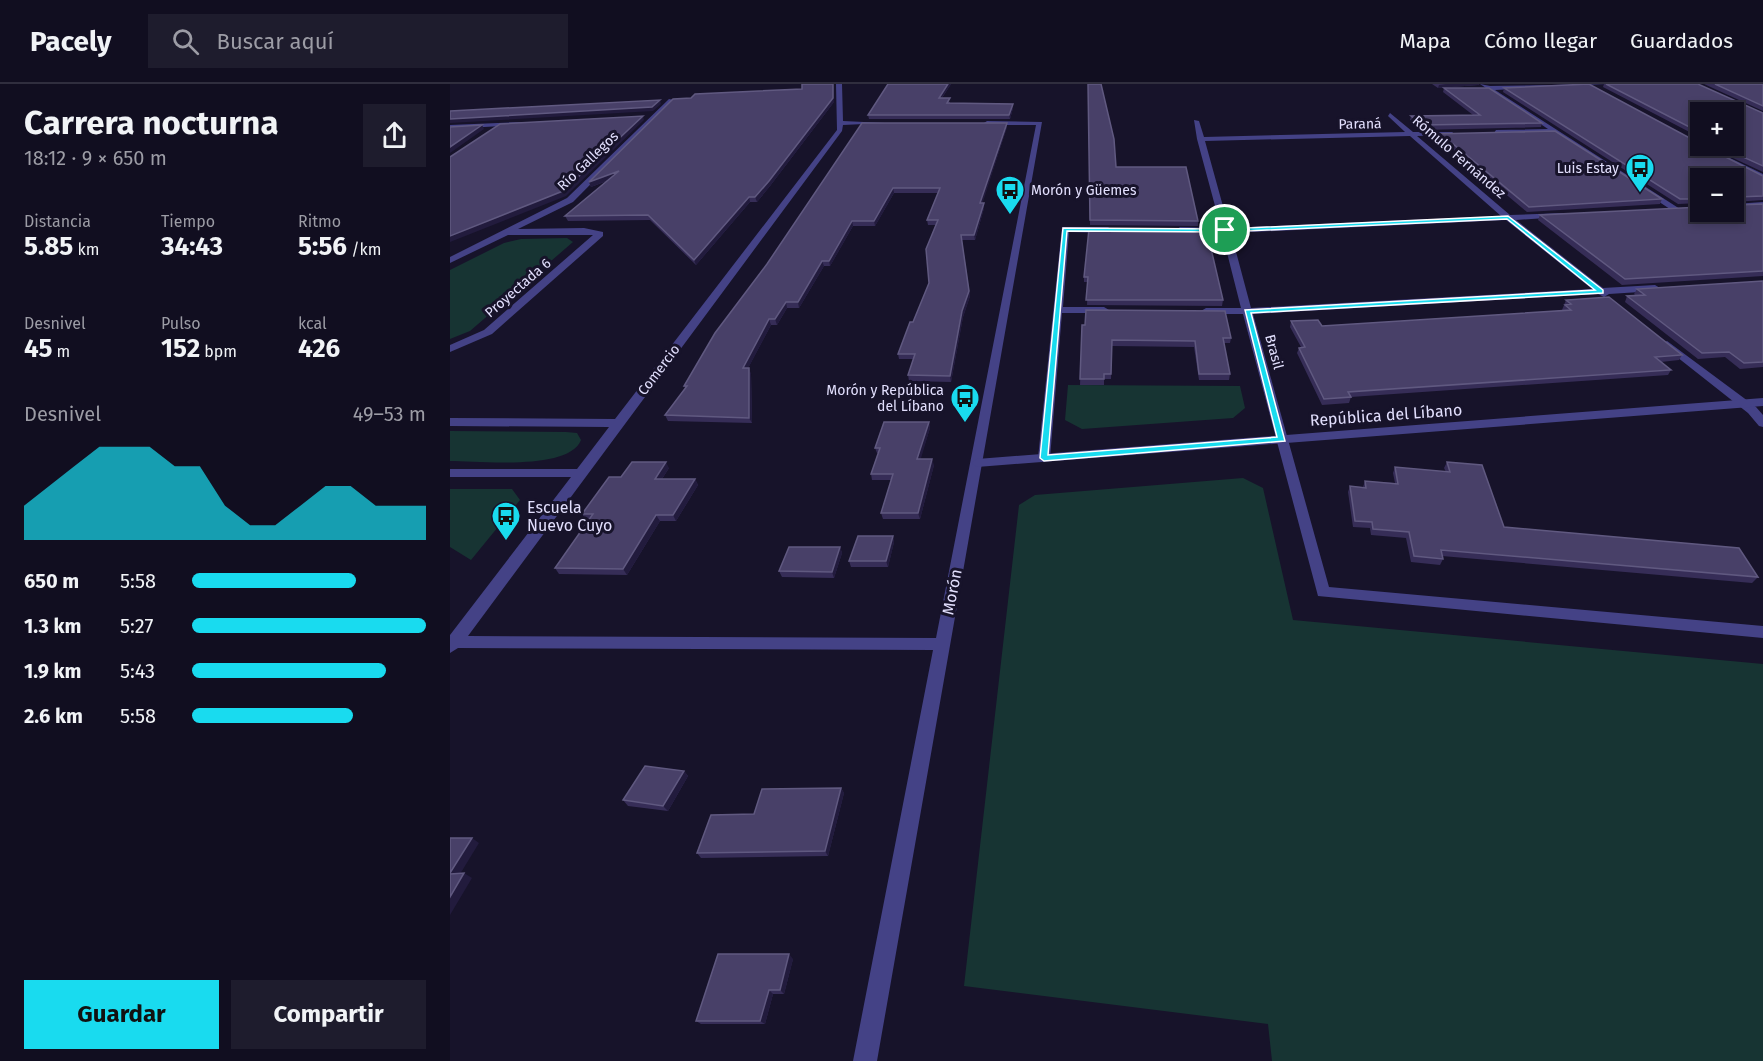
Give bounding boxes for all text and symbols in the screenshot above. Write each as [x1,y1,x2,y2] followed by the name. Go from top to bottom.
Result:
[148,14,568,68] search box
[30,25,112,58] text: Pacely
[169,25,202,58] icon: search
[217,28,334,55] text: Buscar aquí
[1399,28,1451,54] text: Mapa
[1484,28,1597,54] text: Cómo llegar
[1630,28,1733,54] text: Guardados
[1690,102,1744,222] map controls
[1690,102,1744,156] button: +
[24,103,279,143] text: Carrera nocturna
[363,104,426,167] button: share
[1409,112,1509,202] street label: Rómulo Fernández
[1338,115,1382,133] street label: Paraná
[554,127,622,194] street label: Río Gallegos
[24,146,167,170] text: 18:12 · 9 × 650 m
[1624,152,1656,194] bus stop icon: Luis Estay
[1557,160,1619,177] place label: Luis Estay
[1690,168,1744,222] button: −
[994,174,1026,216] bus stop icon: Morón y Güemes
[1031,182,1137,199] place label: Morón y Güemes
[1199,204,1250,255] pin
[24,212,91,231] text: Distancia
[161,212,215,231] text: Tiempo
[298,212,341,231] text: Ritmo
[1208,213,1241,246] icon: arrive
[24,231,73,262] text: 5.85
[161,231,223,262] text: 34:43
[298,231,347,262] text: 5:56
[73,240,99,259] text: km
[347,240,381,259] text: /km
[482,255,554,321] street label: Proyectada 6
[24,314,86,333] text: Desnivel
[161,314,201,333] text: Pulso
[298,314,327,333] text: kcal
[24,333,52,364] text: 45
[161,333,200,364] text: 152
[298,333,340,364] text: 426
[1261,333,1287,371] street label: Brasil
[634,341,684,399] street label: Comercio
[52,342,70,361] text: m
[200,342,237,361] text: bpm
[826,382,944,415] place label: Morón y República del Líbano
[949,382,981,424] bus stop icon: Morón y República del Líbano
[1309,400,1463,430] street label: República del Líbano
[24,402,101,426] text: Desnivel
[353,402,426,426] text: 49–53 m
[527,498,612,535] place label: Escuela Nuevo Cuyo
[490,500,522,542] bus stop icon: Escuela Nuevo Cuyo
[938,568,966,616] street label: Morón
[24,569,79,593] text: 650 m
[120,569,156,593] text: 5:58
[24,614,81,638] text: 1.3 km
[120,614,153,638] text: 5:27
[24,659,82,683] text: 1.9 km
[120,659,155,683] text: 5:43
[24,704,83,728] text: 2.6 km
[120,704,156,728] text: 5:58
[24,980,219,1049] button: Guardar
[231,980,426,1049] button: Compartir

